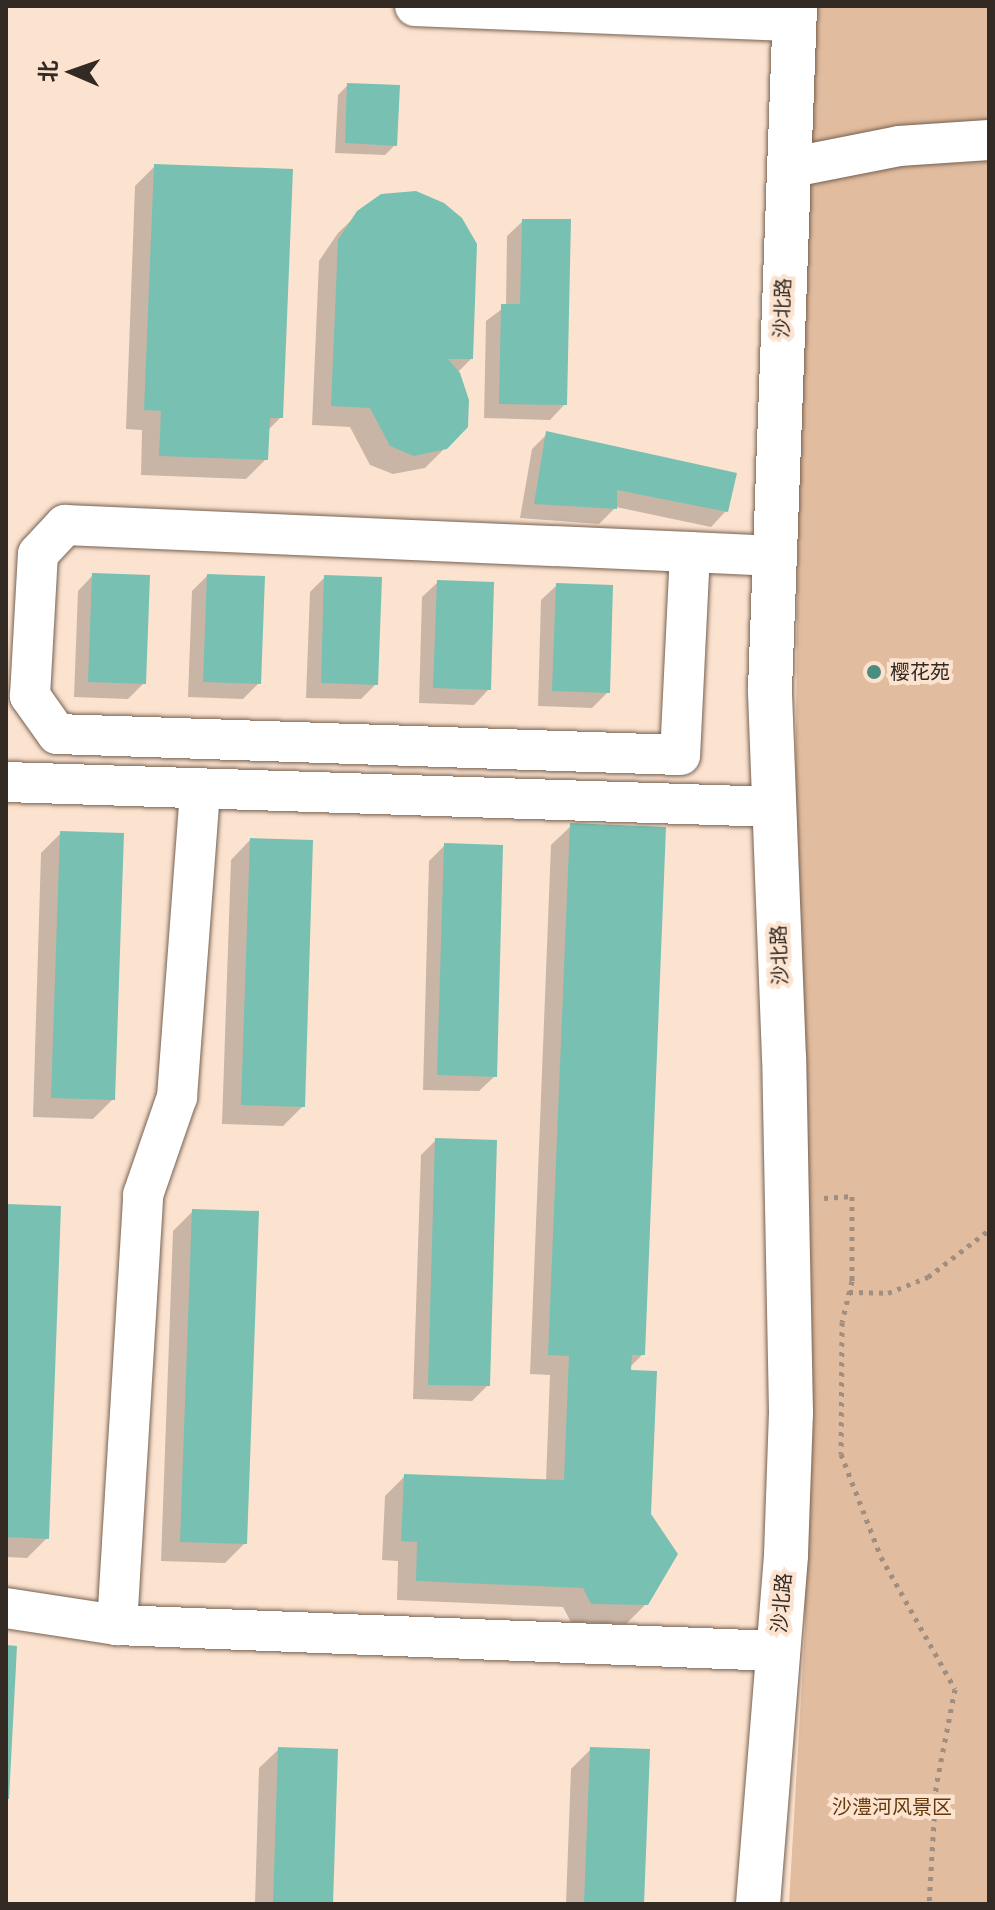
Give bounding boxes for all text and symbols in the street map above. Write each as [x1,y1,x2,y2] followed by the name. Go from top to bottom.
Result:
[32,32,112,112] north arrow
[34,60,62,83] text: 北
[770,278,796,338] street label: 沙北路
[890,660,950,684] place label: 樱花苑
[865,663,883,681] marker: 樱花苑
[767,925,793,985] street label: 沙北路
[767,1572,797,1634] street label: 沙北路
[832,1795,952,1819] park label: 沙澧河风景区

